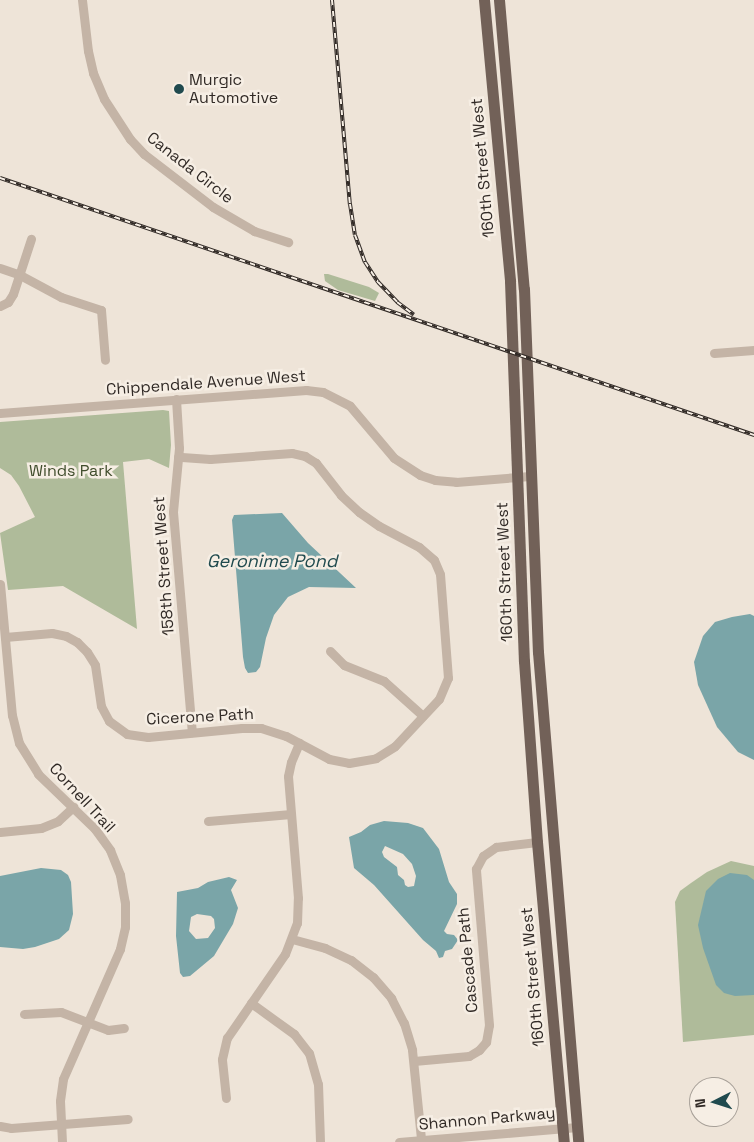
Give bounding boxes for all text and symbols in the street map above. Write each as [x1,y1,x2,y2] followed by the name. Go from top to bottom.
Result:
[189,70,278,108] place label: Murgic Automotive
[173,83,185,95] marker: Murgic Automotive
[467,97,499,239] street label: 160th Street West
[143,128,237,208] street label: Canada Circle
[105,366,307,400] street label: Chippendale Avenue West
[29,461,113,481] park label: Winds Park
[150,496,178,636] street label: 158th Street West
[493,502,517,642] street label: 160th Street West
[207,550,337,572] water label: Geronime Pond
[146,705,254,729] street label: Cicerone Path
[45,759,119,837] street label: Cornell Trail
[517,906,549,1048] street label: 160th Street West
[454,907,482,1013] street label: Cascade Path
[689,1077,739,1127] north arrow
[691,1098,709,1109] text: N
[418,1103,556,1135] street label: Shannon Parkway

